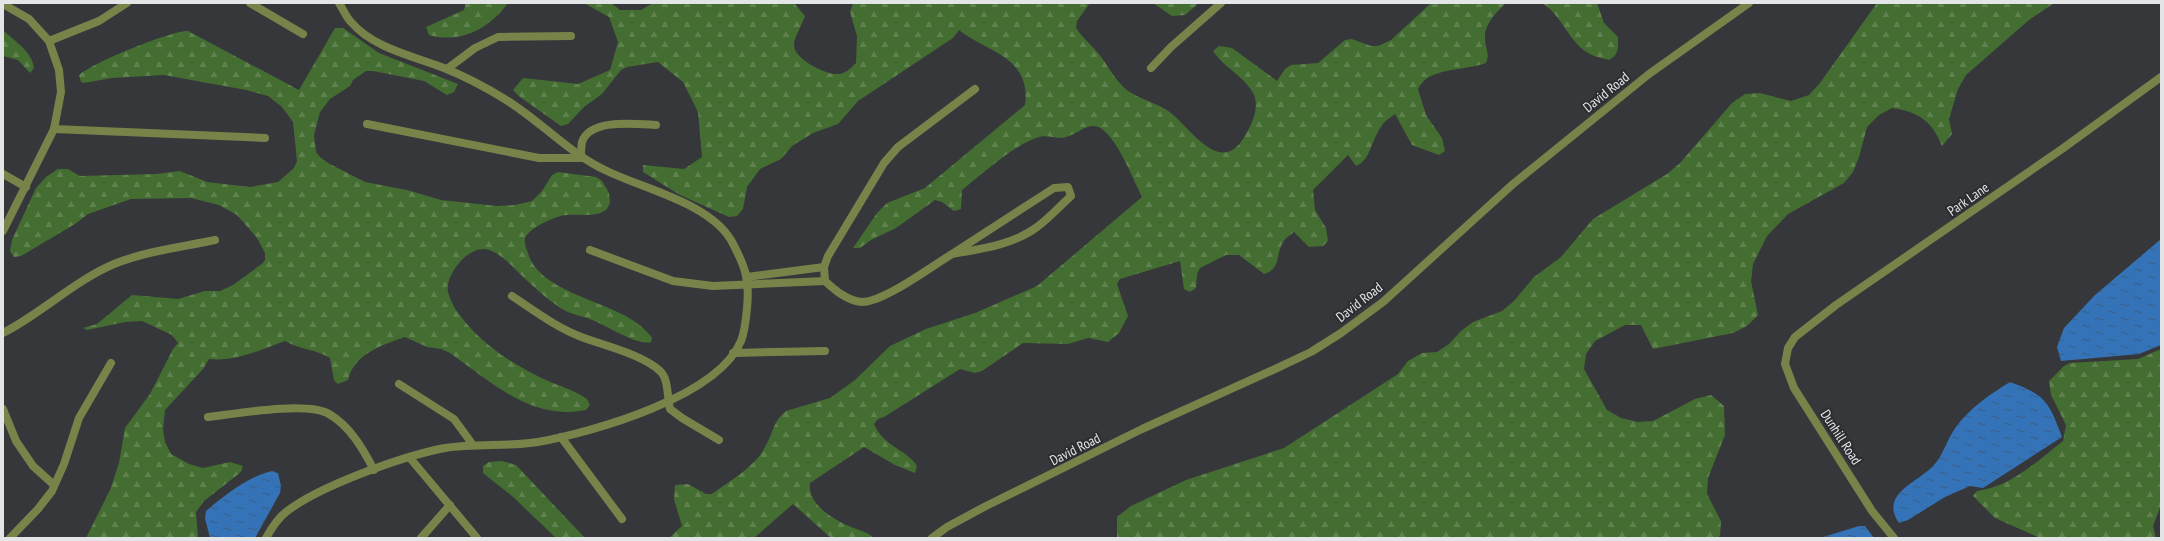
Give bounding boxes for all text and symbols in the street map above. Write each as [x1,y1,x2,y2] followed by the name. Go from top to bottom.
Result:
[1579,68,1633,116] street label: David Road
[1944,178,1992,220] street label: Park Lane
[1332,278,1386,326] street label: David Road
[1817,406,1865,468] street label: Dunhill Road
[1047,429,1103,469] street label: David Road

